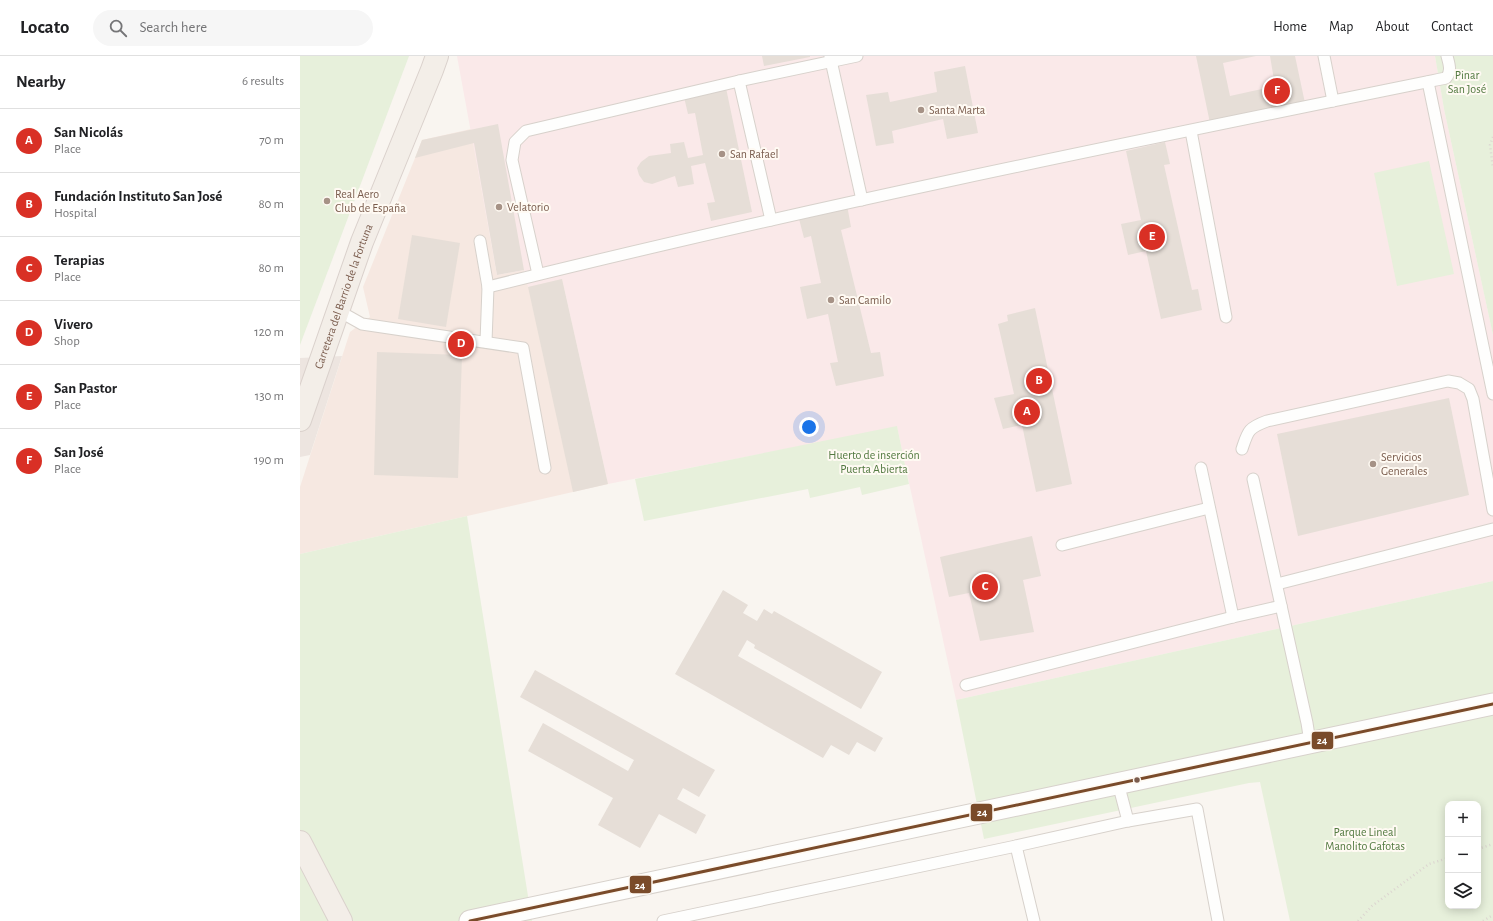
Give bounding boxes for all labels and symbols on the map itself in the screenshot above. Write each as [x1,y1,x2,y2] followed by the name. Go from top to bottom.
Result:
[1448,69,1486,95] park label: Pinar San José
[1264,76,1290,106] pin: F
[929,104,986,116] place label: Santa Marta
[916,105,926,115] marker: Santa Marta
[730,148,778,160] place label: San Rafael
[717,149,727,159] marker: San Rafael
[335,188,406,214] place label: Real Aero Club de España
[322,196,332,206] marker: Real Aero Club de España
[507,201,549,213] place label: Velatorio
[494,202,504,212] marker: Velatorio
[312,222,375,371] street label: Carretera del Barrio de la Fortuna
[1139,222,1165,252] pin: E
[839,294,891,306] place label: San Camilo
[826,295,836,305] marker: San Camilo
[448,329,474,359] pin: D
[1026,366,1052,396] pin: B
[1014,397,1040,427] pin: A
[799,417,819,437] your location
[828,449,920,475] park label: Huerto de inserción Puerta Abierta
[1381,451,1427,477] place label: Servicios Generales
[1368,459,1378,469] marker: Servicios Generales
[972,572,998,602] pin: C
[1311,731,1334,750] line badge: 24
[1317,735,1328,746] text: 24
[1132,775,1142,785] unlabelled marker
[970,803,993,822] line badge: 24
[977,807,988,818] text: 24
[1325,826,1405,852] park label: Parque Lineal Manolito Gafotas
[629,875,652,894] line badge: 24
[635,880,646,891] text: 24

